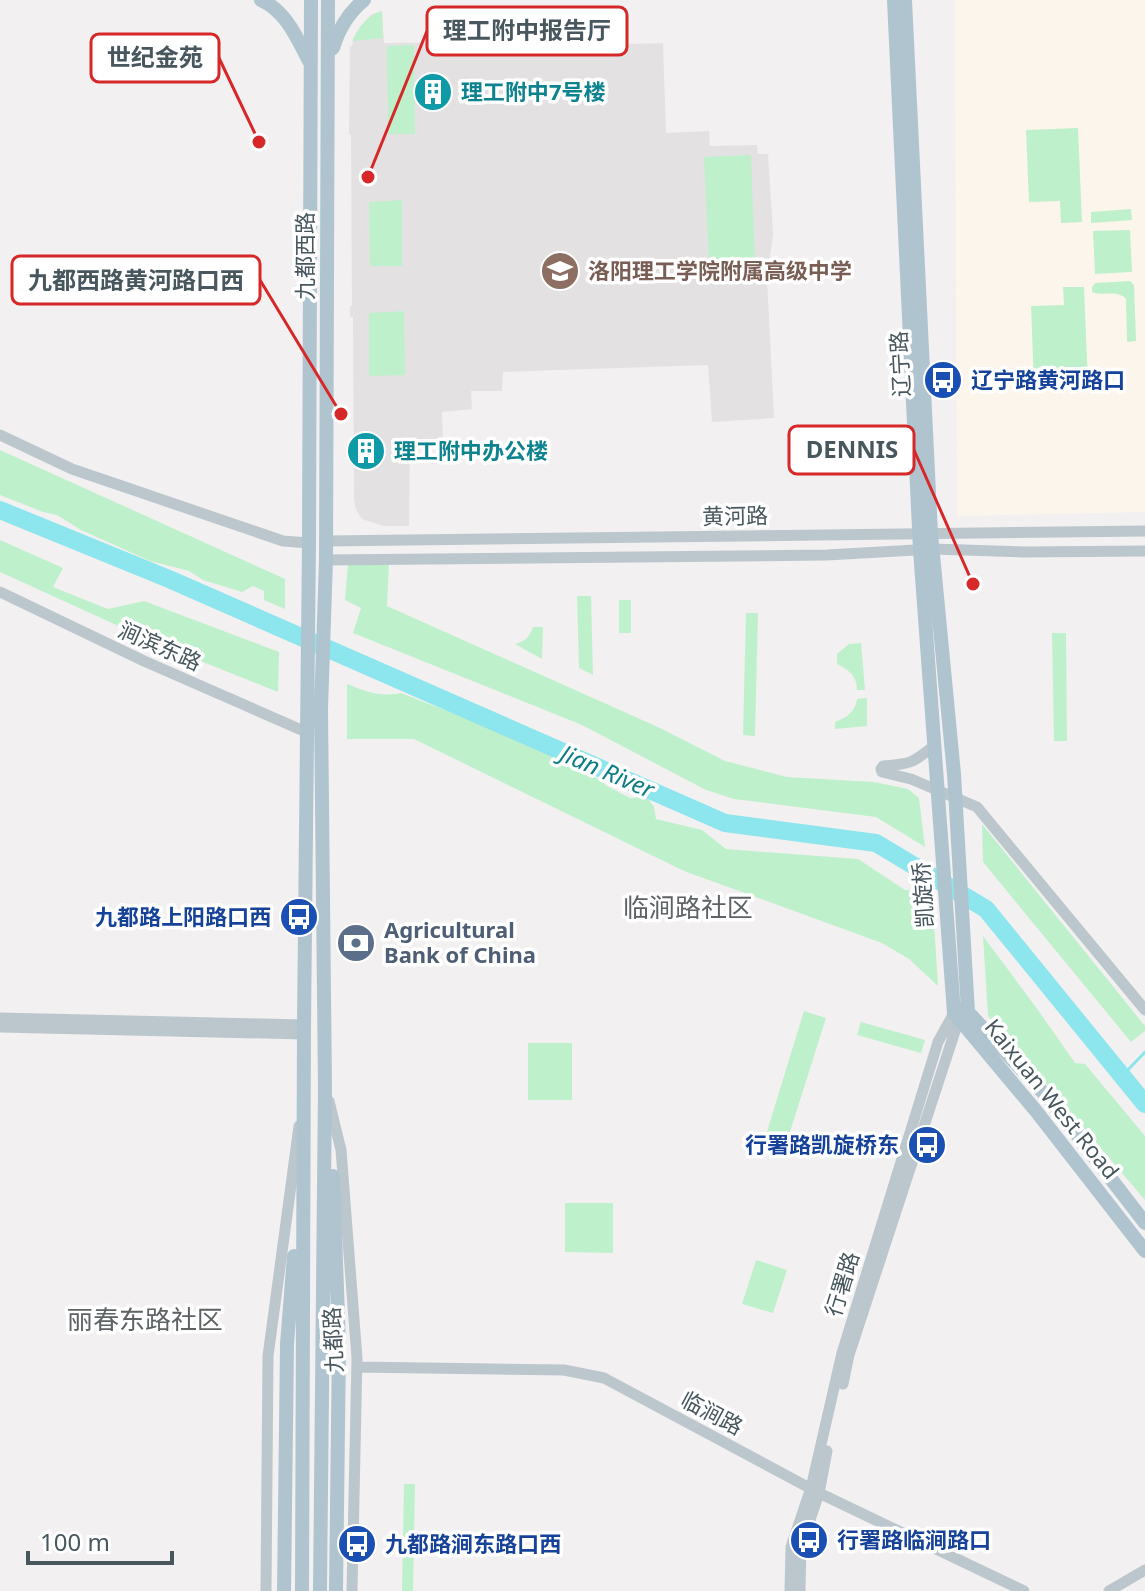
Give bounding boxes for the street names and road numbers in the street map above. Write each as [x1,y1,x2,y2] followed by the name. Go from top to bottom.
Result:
[289,212,319,300] street label: 九都西路
[882,330,916,398] street label: 辽宁路
[702,499,768,531] street label: 黄河路
[114,613,207,677] street label: 涧滨东路
[905,861,939,929] street label: 凯旋桥
[979,1012,1127,1185] street label: Kaixuan West Road
[817,1248,865,1320] street label: 行署路
[315,1306,349,1374] street label: 九都路
[676,1383,749,1441] street label: 临涧路

